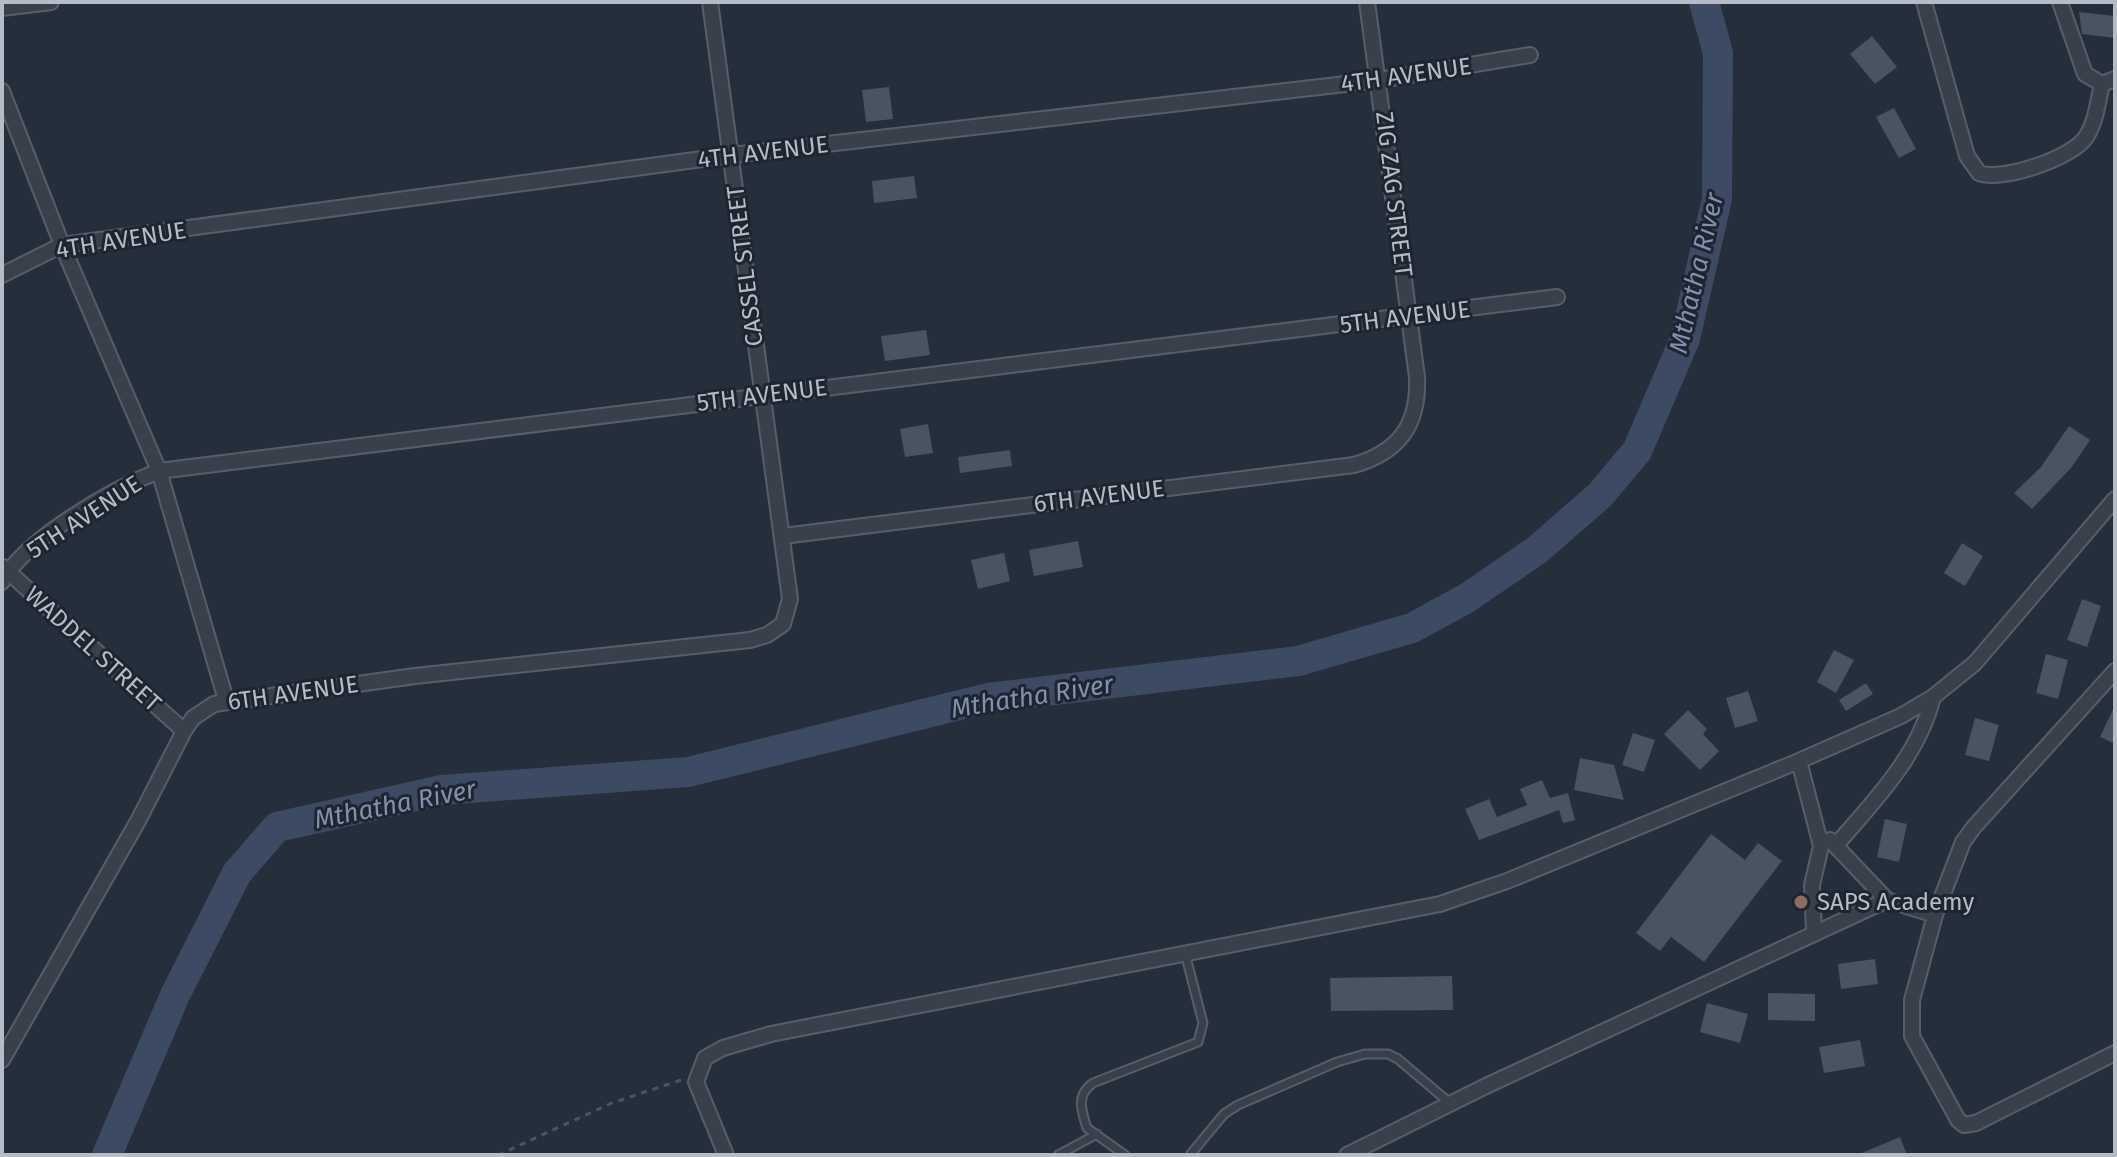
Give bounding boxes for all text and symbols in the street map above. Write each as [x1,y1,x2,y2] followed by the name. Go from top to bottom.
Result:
[1339,52,1473,98] street label: 4TH AVENUE
[1370,110,1418,279] street label: ZIG ZAG STREET
[696,130,830,174] street label: 4TH AVENUE
[721,183,769,348] street label: CASSEL STREET
[1663,189,1730,356] water label: Mthatha River
[54,216,188,264] street label: 4TH AVENUE
[1338,295,1472,339] street label: 5TH AVENUE
[695,373,829,417] street label: 5TH AVENUE
[21,470,147,564] street label: 5TH AVENUE
[1032,474,1166,518] street label: 6TH AVENUE
[19,581,167,718] street label: WADDEL STREET
[949,668,1116,725] water label: Mthatha River
[226,670,360,716] street label: 6TH AVENUE
[312,773,480,835] water label: Mthatha River
[1817,888,1974,916] place label: SAPS Academy
[1792,893,1810,911] marker: SAPS Academy

